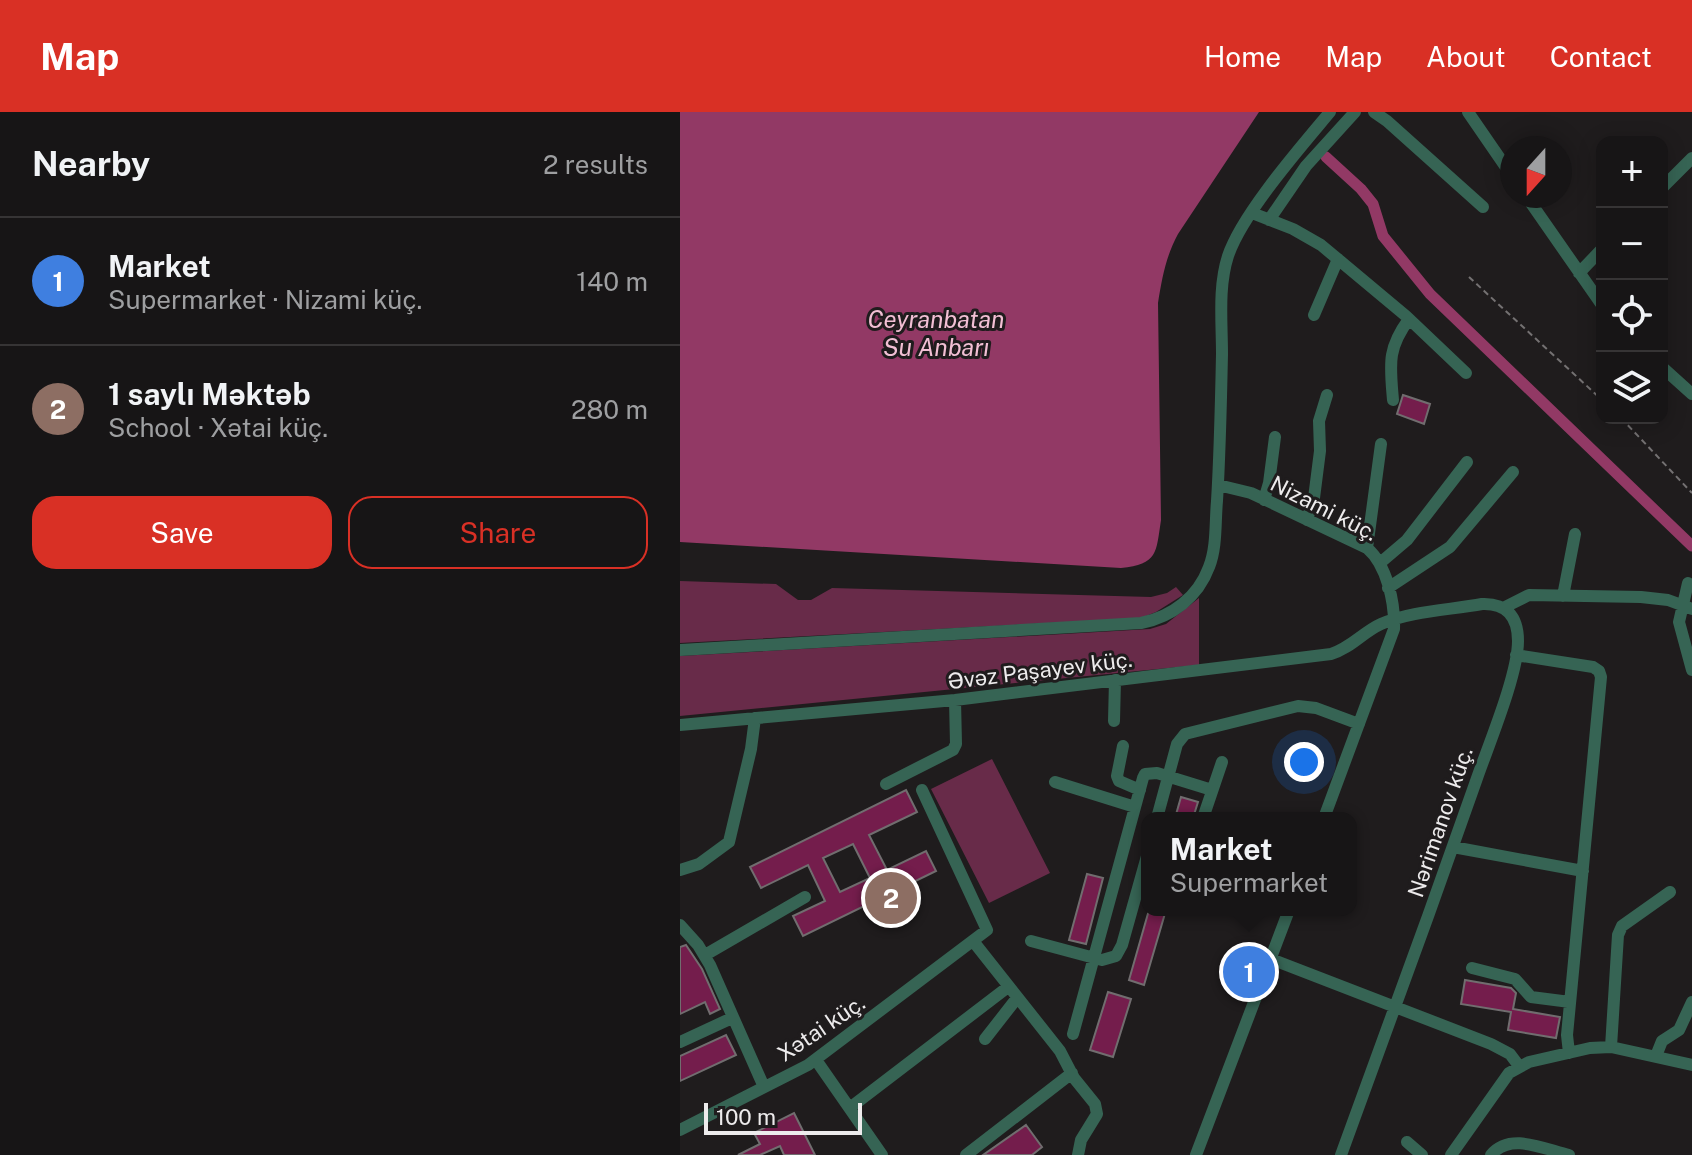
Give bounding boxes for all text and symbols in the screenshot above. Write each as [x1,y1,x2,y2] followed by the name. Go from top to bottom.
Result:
[40,34,119,79] text: Map
[1204,40,1281,73] text: Home
[1325,40,1382,73] text: Map
[1426,40,1506,73] text: About
[1550,40,1652,73] text: Contact
[1500,136,1572,208] north arrow
[1596,136,1668,424] map controls
[1596,136,1668,208] button: +
[32,144,150,184] text: Nearby
[543,149,648,180] text: 2 results
[1596,208,1668,280] button: −
[108,248,211,284] text: Market
[52,266,64,297] text: 1
[576,266,648,297] text: 140 m
[1596,280,1668,352] button: locate
[108,284,422,315] text: Supermarket · Nizami küç.
[868,305,1004,361] water label: Ceyranbatan Su Anbarı
[1596,352,1668,424] button: layers
[108,376,311,412] text: 1 saylı Məktəb
[50,394,66,425] text: 2
[571,394,648,425] text: 280 m
[108,412,328,443] text: School · Xətai küç.
[1266,470,1382,546] street label: Nizami küç.
[32,496,332,569] button: Save
[348,496,648,569] button: Share
[946,646,1134,694] street label: Əvəz Paşayev küç.
[1284,742,1324,782] your location
[1402,743,1478,901] street label: Nərimanov küç.
[1141,812,1357,916] popup
[1170,831,1273,867] text: Market
[1170,867,1328,898] text: Supermarket
[865,868,917,928] pin: 2
[1223,942,1275,1002] pin: 1
[772,989,870,1067] street label: Xətai küç.
[704,1099,862,1135] scale bar
[716,1104,776,1130] text: 100 m

